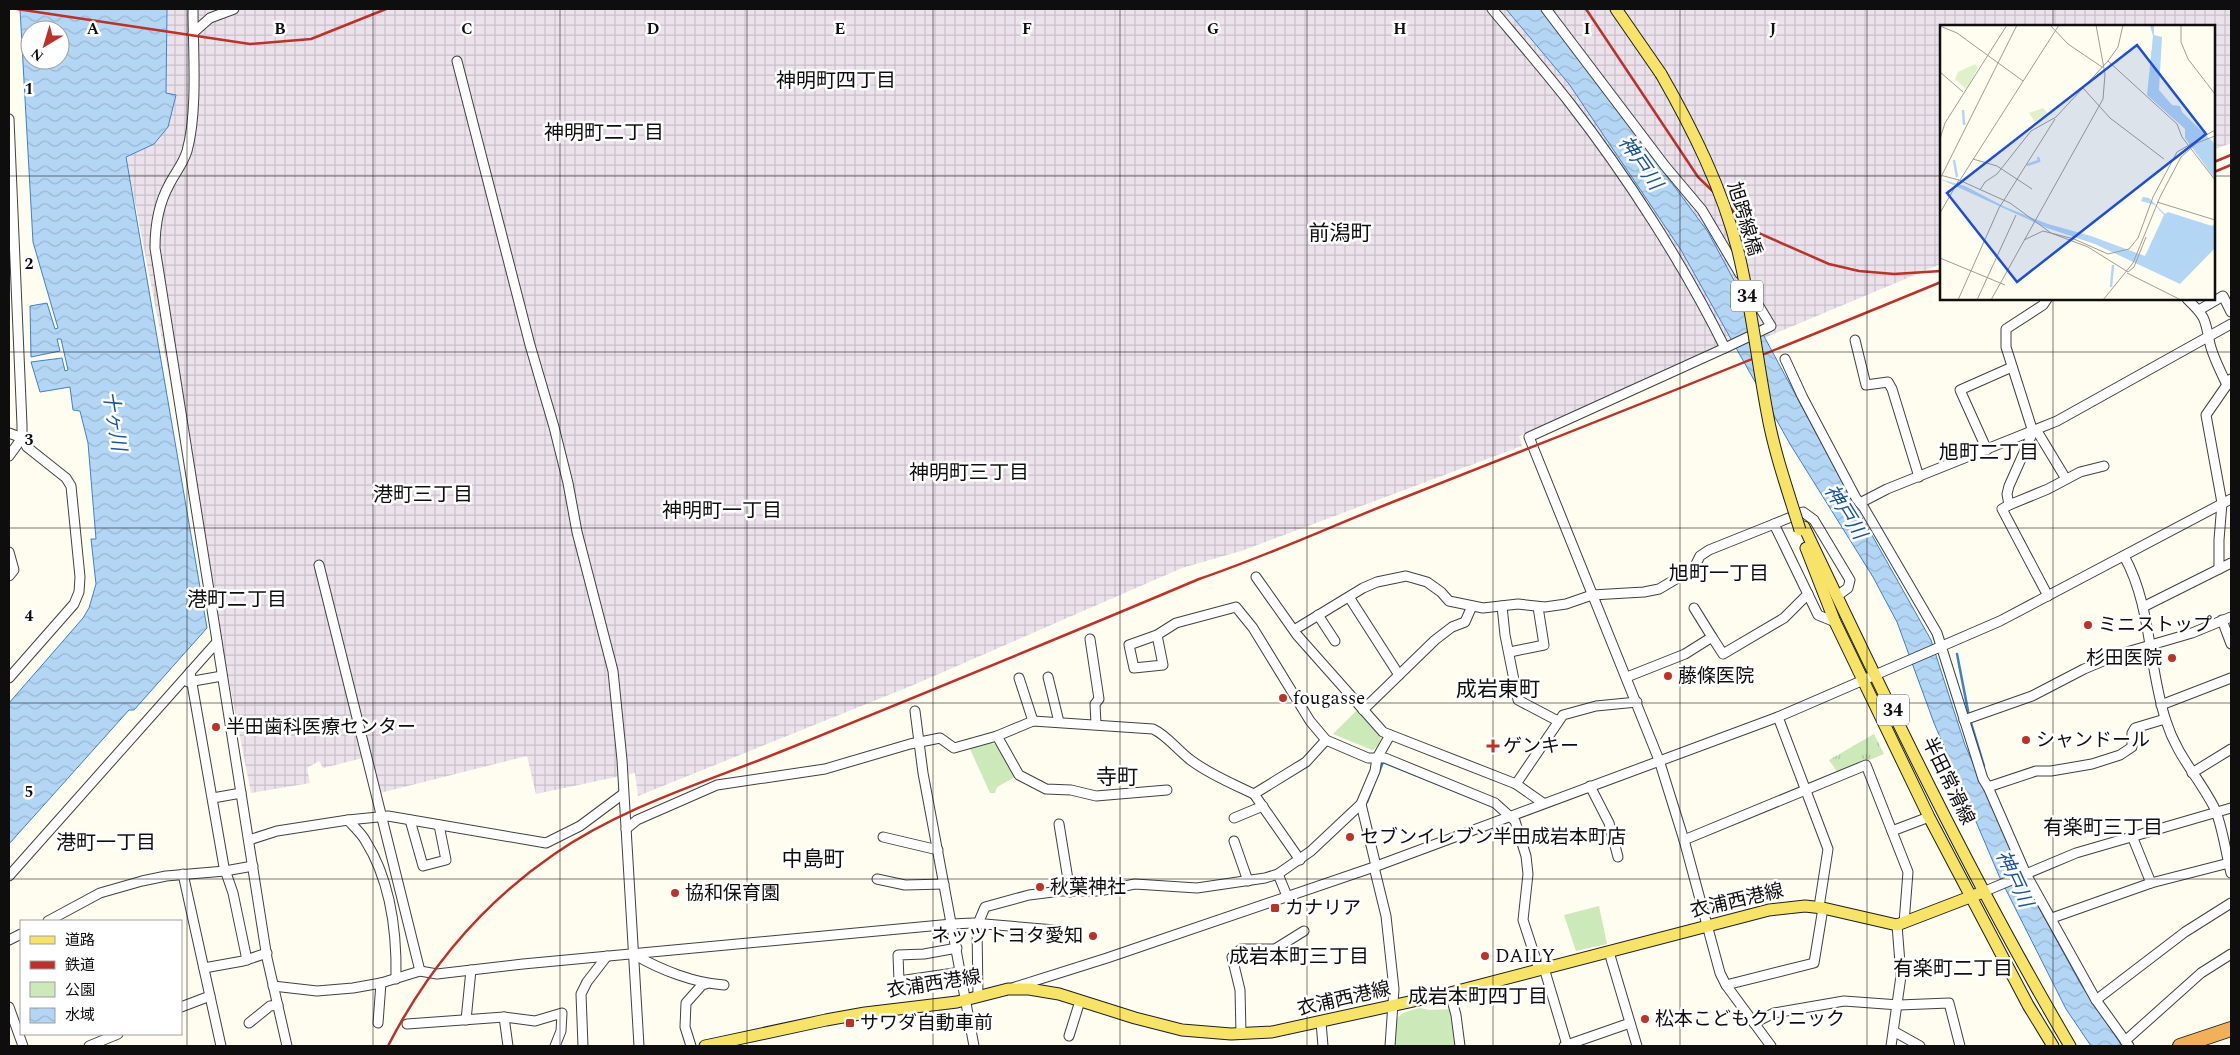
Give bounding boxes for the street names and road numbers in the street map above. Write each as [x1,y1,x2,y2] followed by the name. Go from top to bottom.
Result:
[1719,178,1769,260] street label: 旭跨線橋
[1731,280,1763,312] road number: 34
[1877,694,1909,726] road number: 34
[1914,732,1982,830] street label: 半田常滑線
[1687,876,1787,926] street label: 衣浦西港線
[885,962,983,1006] street label: 衣浦西港線
[1294,974,1394,1024] street label: 衣浦西港線

